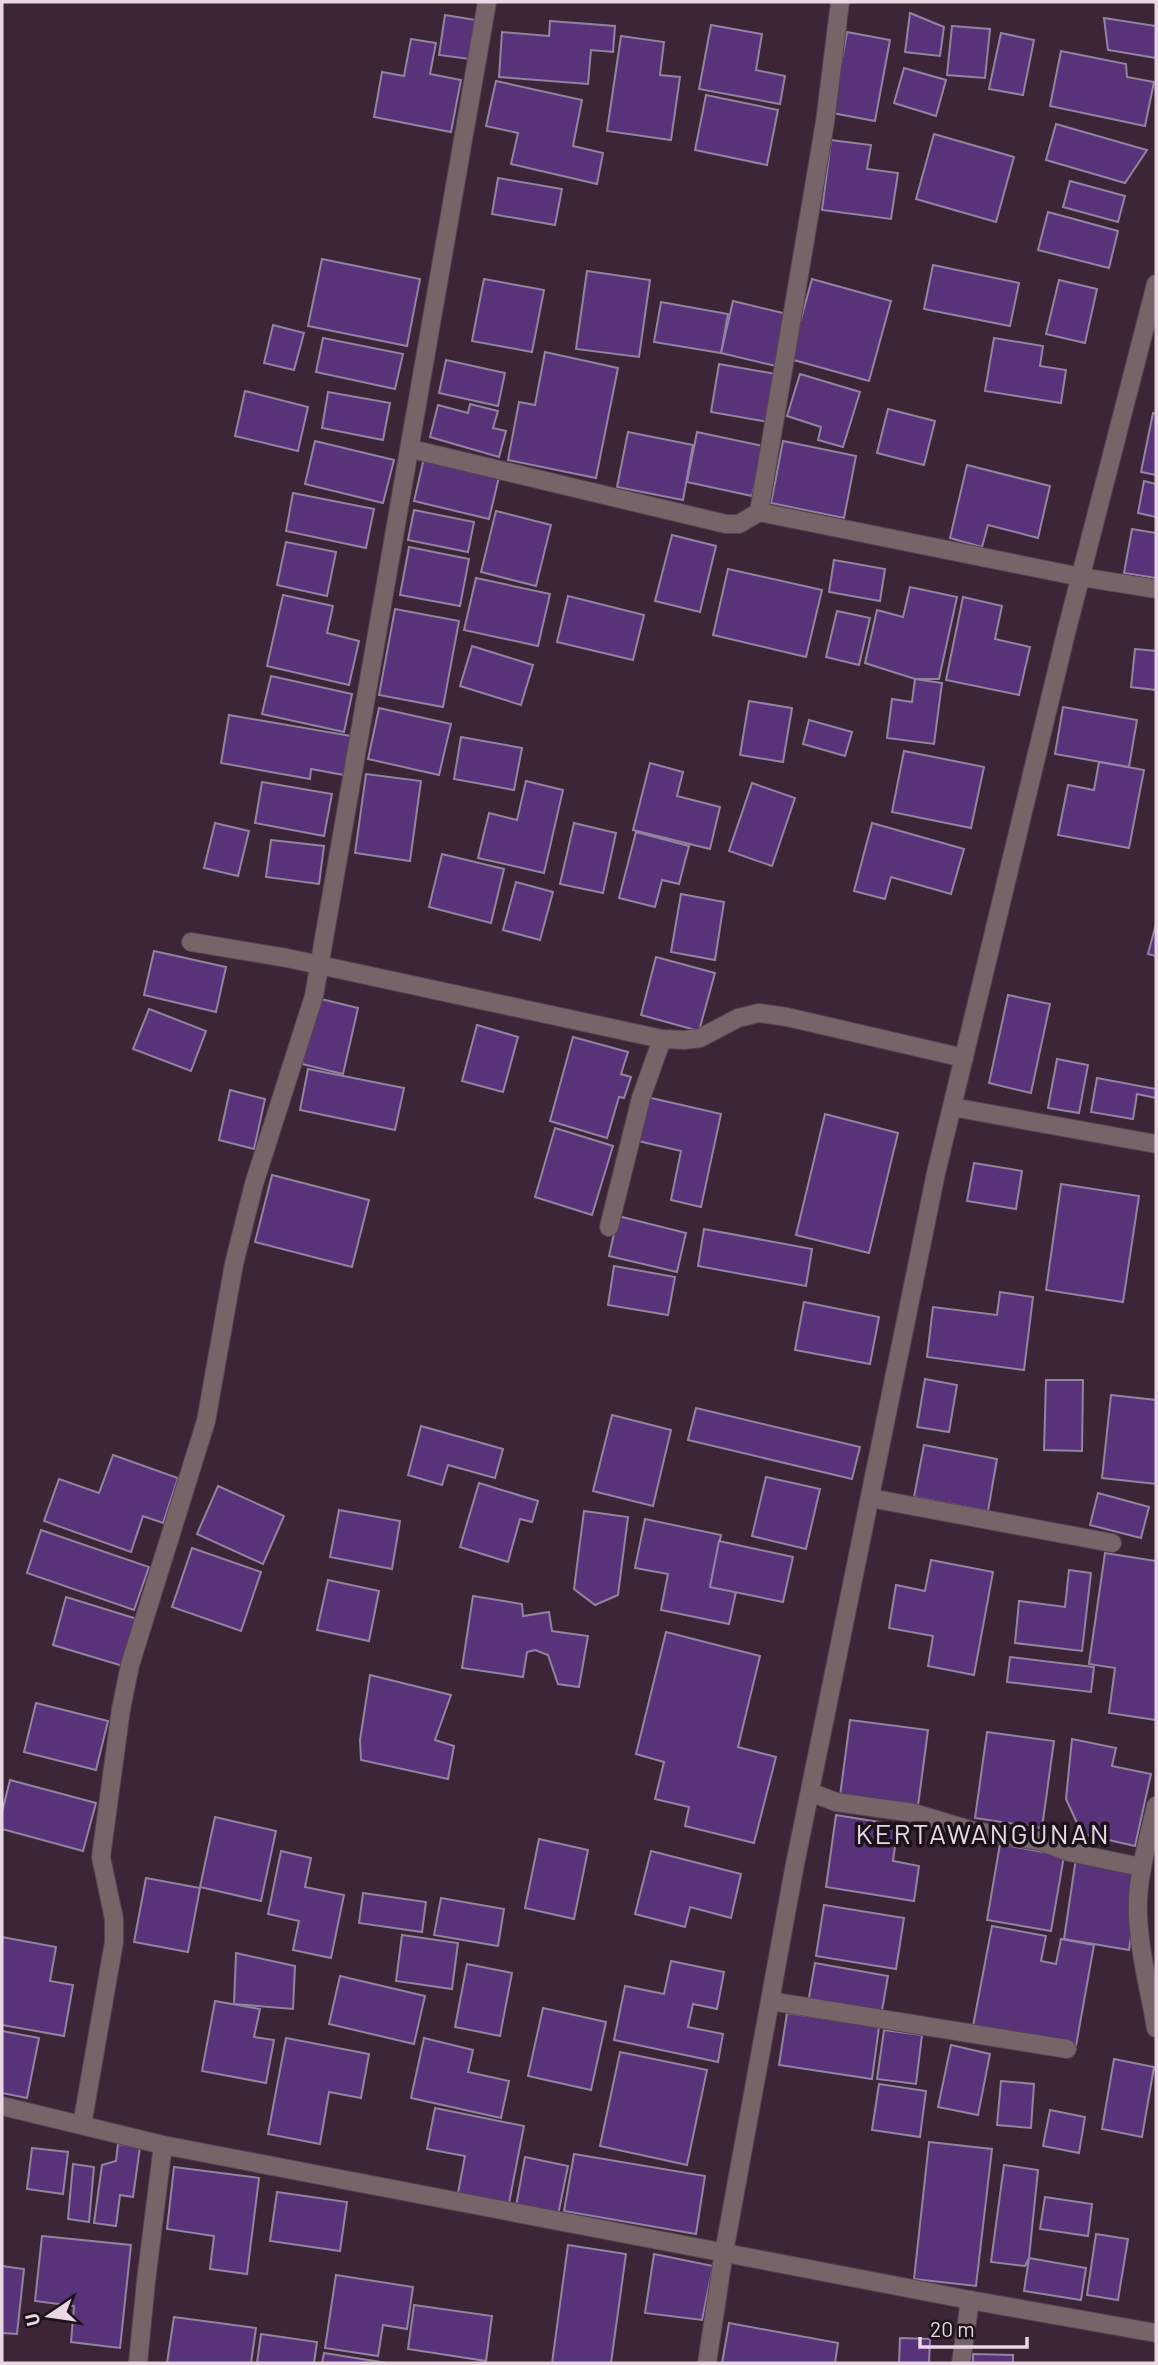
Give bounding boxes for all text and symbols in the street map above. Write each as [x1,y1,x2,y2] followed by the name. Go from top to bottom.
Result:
[855,1816,1111,1850] district label: KERTAWANGUNAN
[14,2281,84,2351] north arrow
[920,2306,1027,2350] scale bar
[19,2312,44,2328] text: U
[930,2316,975,2341] text: 20 m

